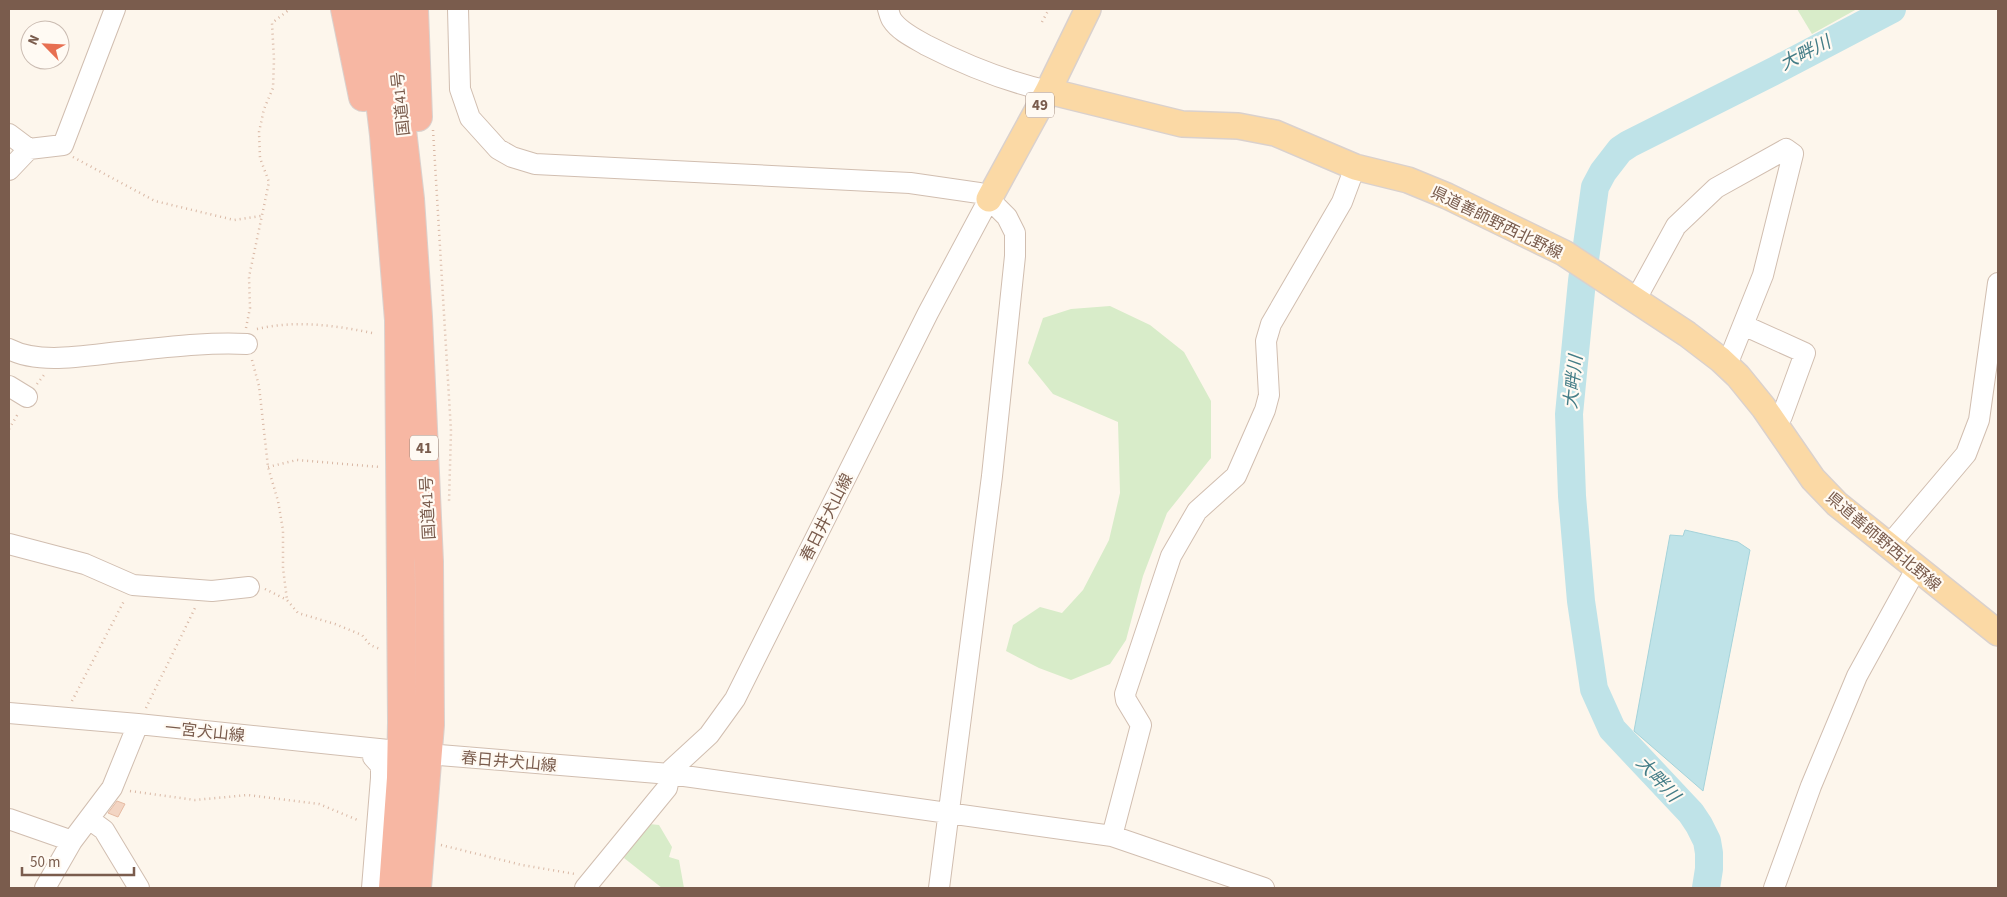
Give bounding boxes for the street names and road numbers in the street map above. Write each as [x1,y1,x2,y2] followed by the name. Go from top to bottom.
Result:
[387,71,415,137] street label: 国道41号
[1026,92,1054,118] road number: 49
[1427,181,1566,264] street label: 県道善師野西北野線
[410,436,438,460] road number: 41
[795,470,858,565] street label: 春日井犬山線
[415,475,441,540] street label: 国道41号
[1821,487,1946,596] street label: 県道善師野西北野線
[164,717,246,747] street label: 一宮犬山線
[460,747,558,777] street label: 春日井犬山線

